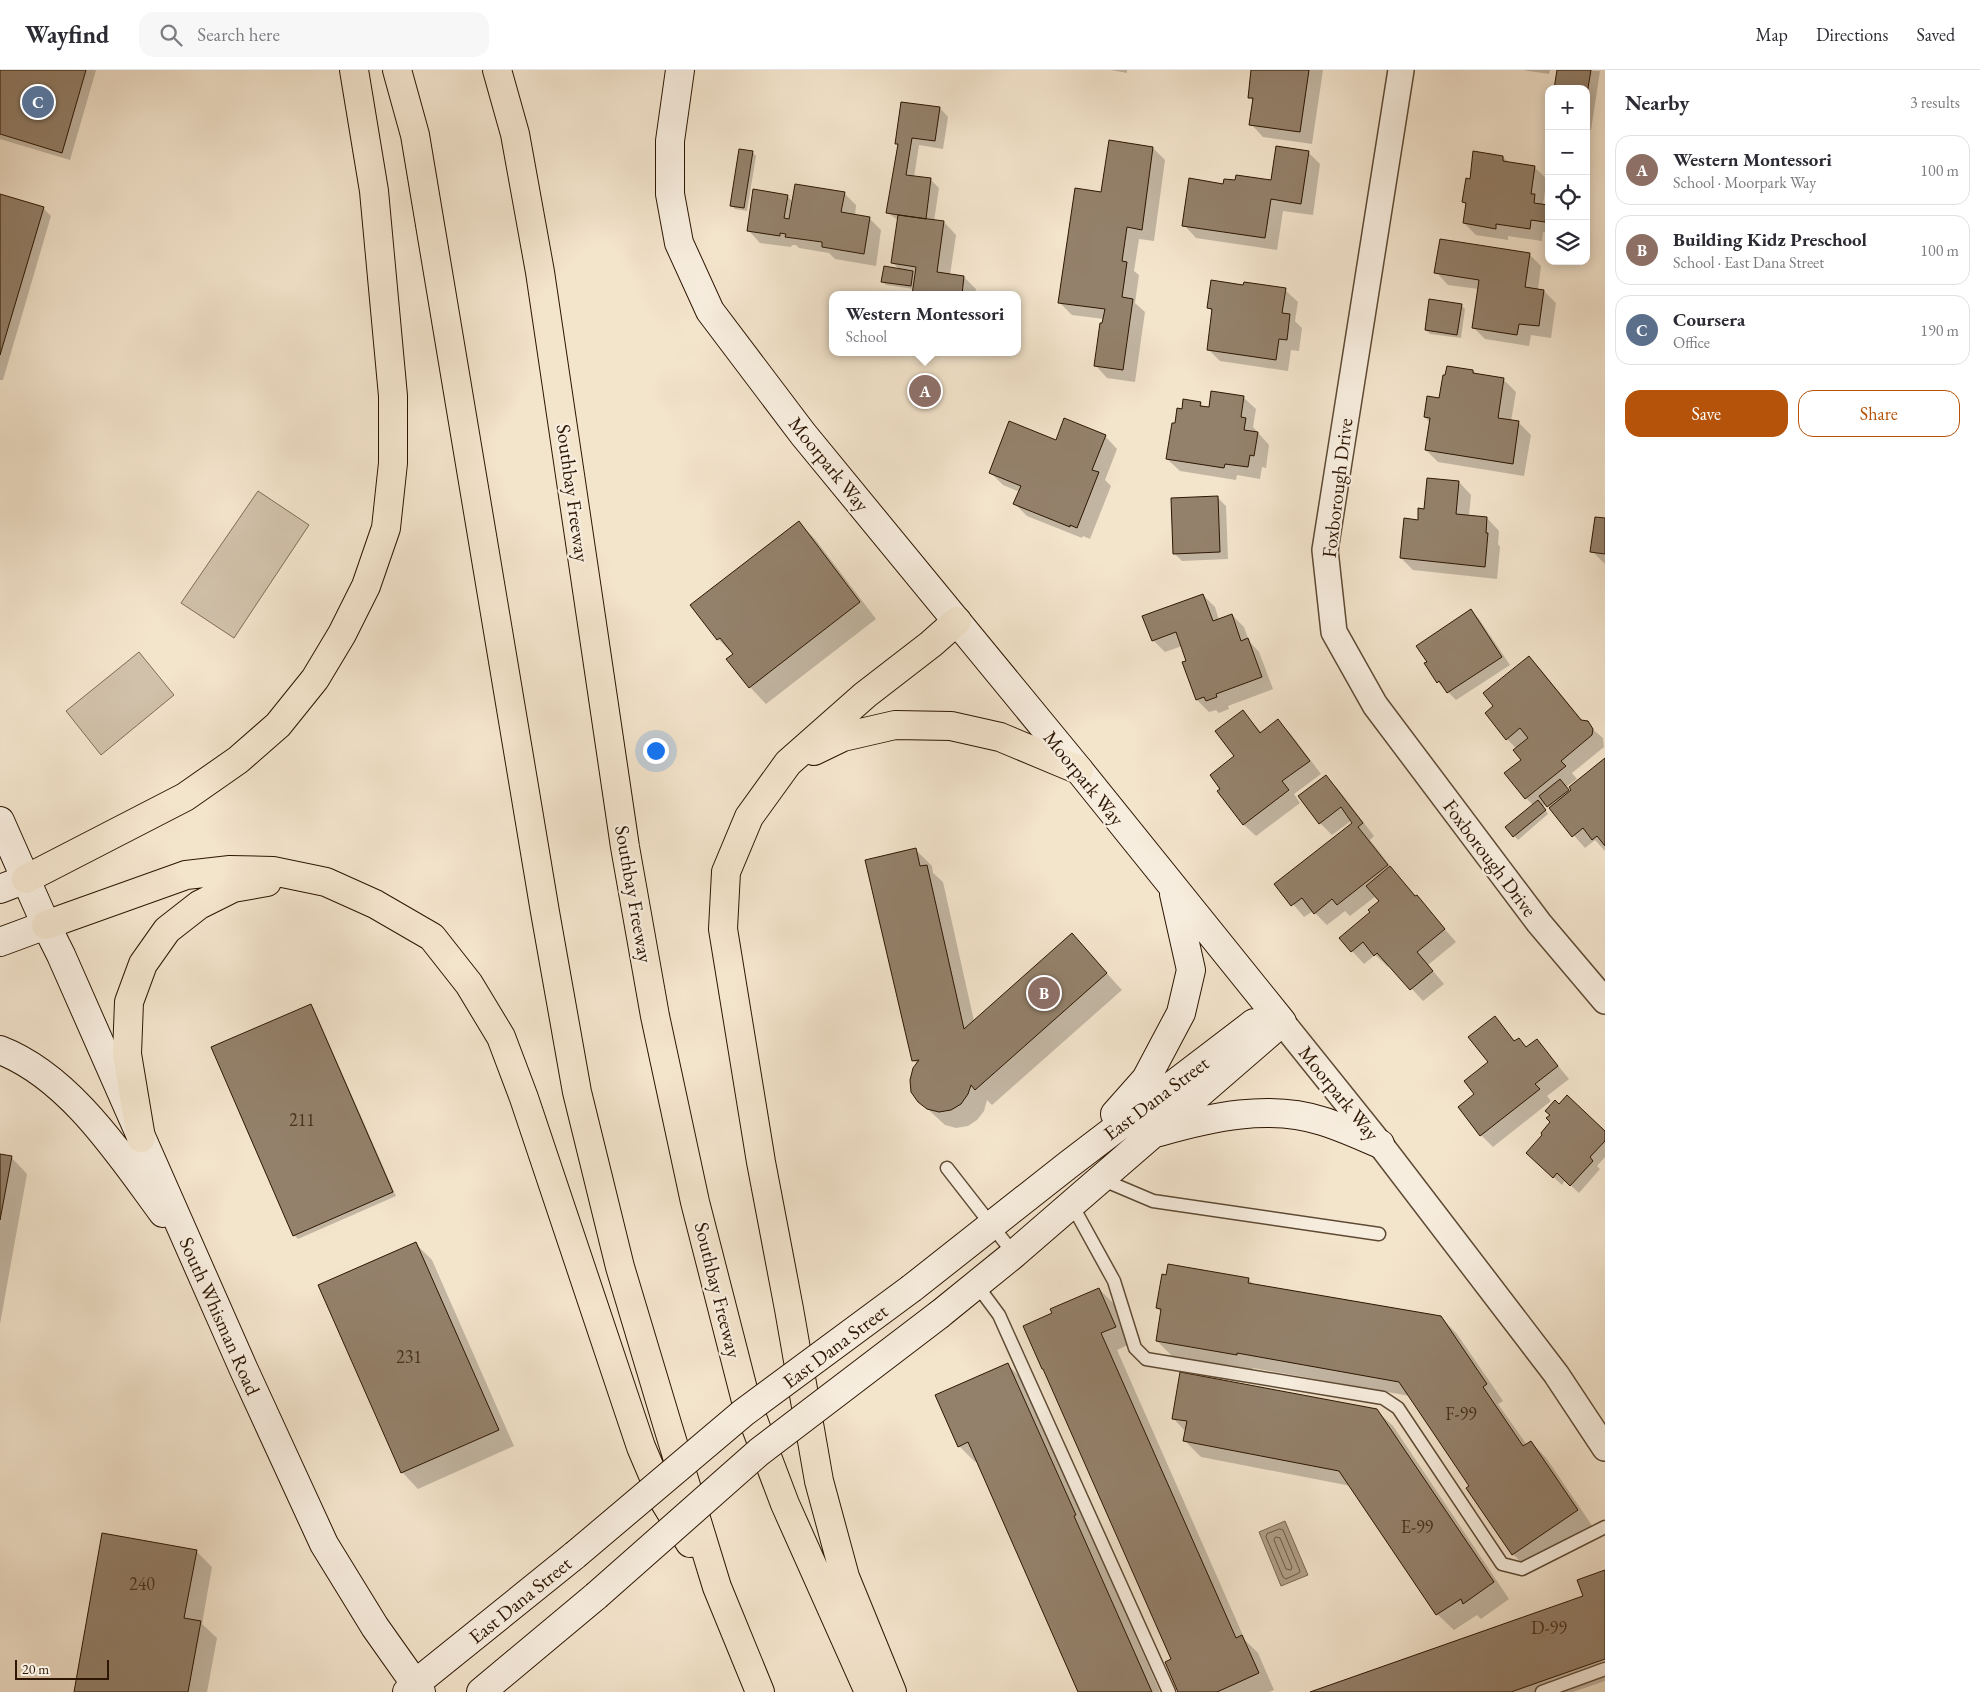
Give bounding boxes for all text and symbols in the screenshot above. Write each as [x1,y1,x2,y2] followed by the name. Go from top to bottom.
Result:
[139,12,489,57] search box
[25,19,109,50] text: Wayfind
[157,21,185,49] icon: search
[197,22,280,47] text: Search here
[1756,23,1788,46] text: Map
[1816,23,1888,46] text: Directions
[1916,23,1955,46] text: Saved
[22,83,54,121] pin: C
[1545,85,1590,265] map controls
[1545,85,1590,130] button: +
[1625,89,1689,116] text: Nearby
[1910,92,1960,113] text: 3 results
[1545,130,1590,175] button: −
[1673,147,1832,172] text: Western Montessori
[1636,160,1648,181] text: A
[1920,160,1959,181] text: 100 m
[1673,172,1816,193] text: School · Moorpark Way
[1545,175,1590,220] button: locate
[1545,220,1590,265] button: layers
[1673,227,1867,252] text: Building Kidz Preschool
[1637,240,1647,261] text: B
[1920,240,1959,261] text: 100 m
[1673,252,1824,273] text: School · East Dana Street
[829,291,1021,356] popup
[846,301,1004,326] text: Western Montessori
[1673,307,1745,332] text: Coursera
[1636,320,1648,341] text: C
[1920,320,1959,341] text: 190 m
[846,326,887,347] text: School
[1673,332,1710,353] text: Office
[909,372,941,410] pin: A
[1625,390,1788,437] button: Save
[1798,390,1960,437] button: Share
[783,411,875,517] street label: Moorpark Way
[1316,417,1358,559] street label: Foxborough Drive
[550,422,596,564] street label: Southbay Freeway
[1038,725,1130,831] street label: Moorpark Way
[643,738,669,764] your location
[1437,794,1543,922] street label: Foxborough Drive
[609,823,659,965] street label: Southbay Freeway
[1028,974,1060,1012] pin: B
[1293,1040,1385,1146] street label: Moorpark Way
[1098,1050,1214,1146] street label: East Dana Street
[289,1108,315,1131] house number: 211
[689,1219,747,1361] street label: Southbay Freeway
[173,1233,267,1400] street label: South Whisman Road
[777,1298,893,1394] street label: East Dana Street
[396,1345,422,1368] house number: 231
[1445,1402,1477,1425] house number: F-99
[1401,1515,1434,1538] house number: E-99
[463,1550,577,1649] street label: East Dana Street
[129,1572,155,1595] house number: 240
[1531,1616,1567,1639] house number: D-99
[15,1657,109,1680] scale bar
[22,1660,49,1678] text: 20 m

